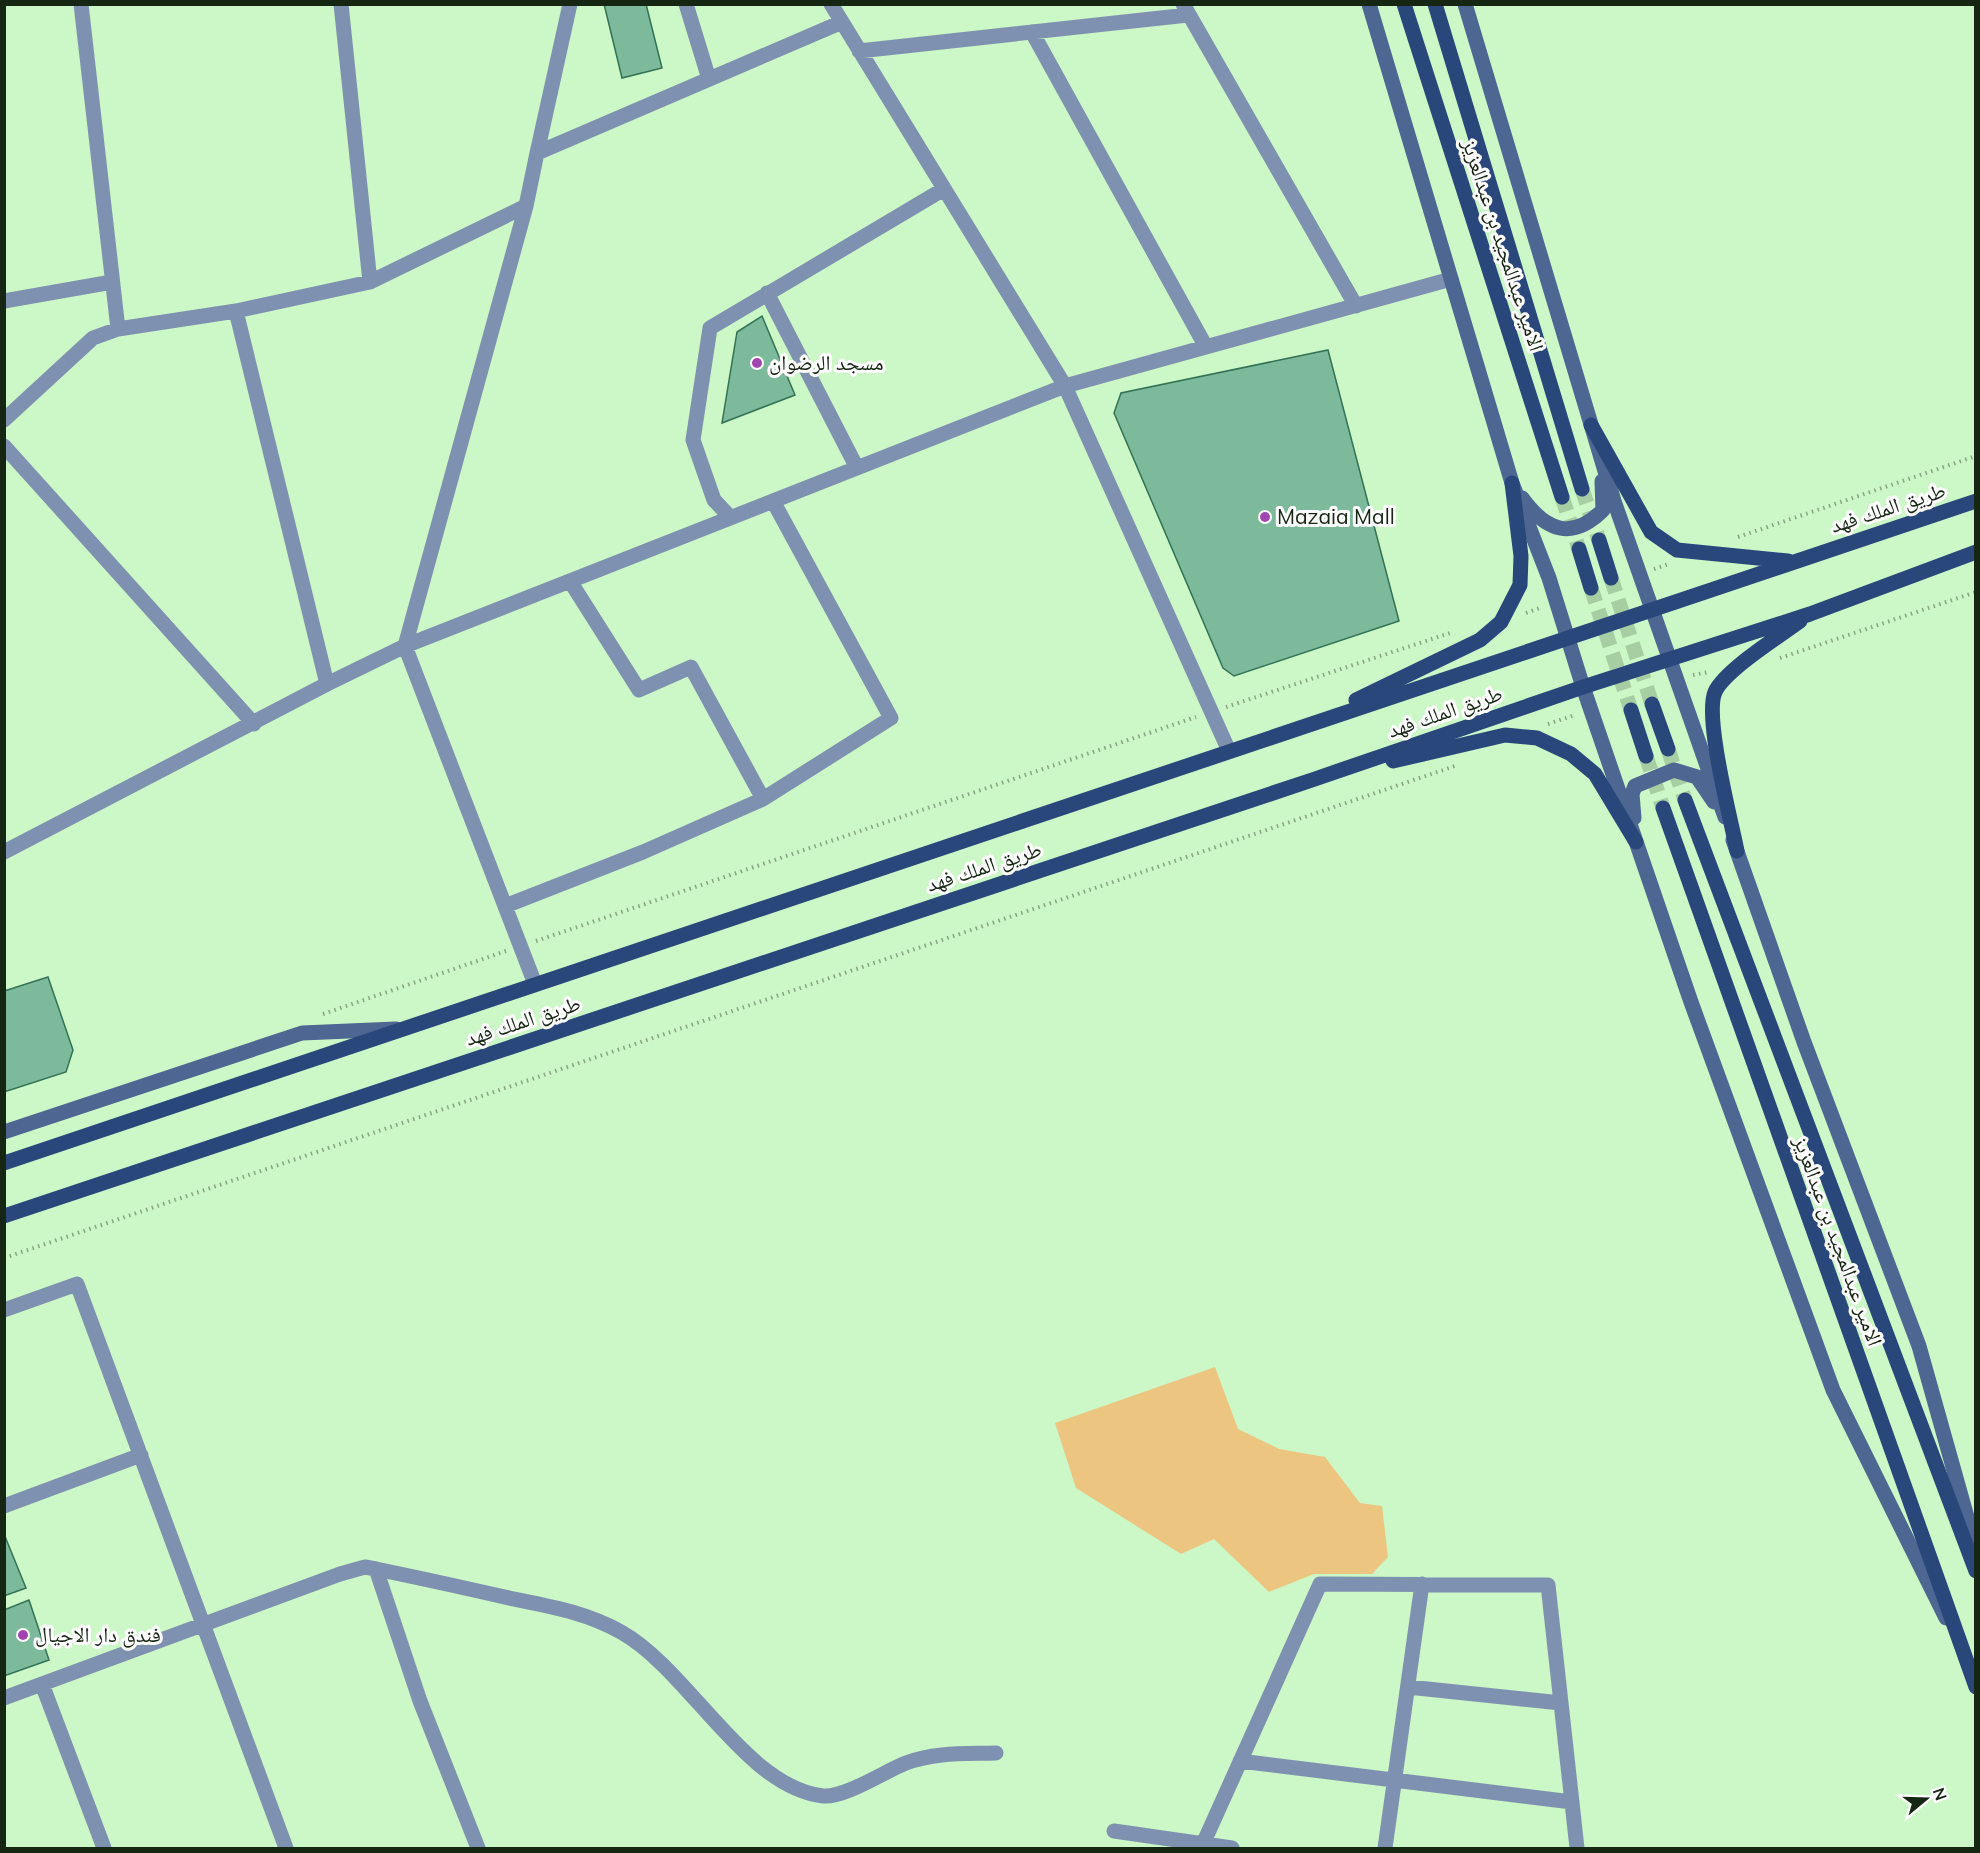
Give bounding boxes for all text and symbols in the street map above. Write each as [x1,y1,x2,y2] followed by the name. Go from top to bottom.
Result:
[1456,134,1551,354] street label: الامير عبدالمجيد بن عبدالعزيز
[769,349,884,375] place label: مسجد الرضوان
[750,356,764,370] marker: مسجد الرضوان
[1827,476,1949,539] street label: طريق الملك فهد
[1277,503,1395,529] place label: Mazaia Mall
[1258,510,1272,524] marker: Mazaia Mall
[1384,679,1506,744] street label: طريق الملك فهد
[923,835,1045,898] street label: طريق الملك فهد
[462,989,584,1052] street label: طريق الملك فهد
[1788,1131,1889,1349] street label: الامير عبدالمجيد بن عبدالعزيز
[35,1621,161,1648] place label: فندق دار الاجيال
[16,1628,30,1642] marker: فندق دار الاجيال
[1896,1769,1956,1829] north arrow
[1929,1785,1952,1803] text: N

